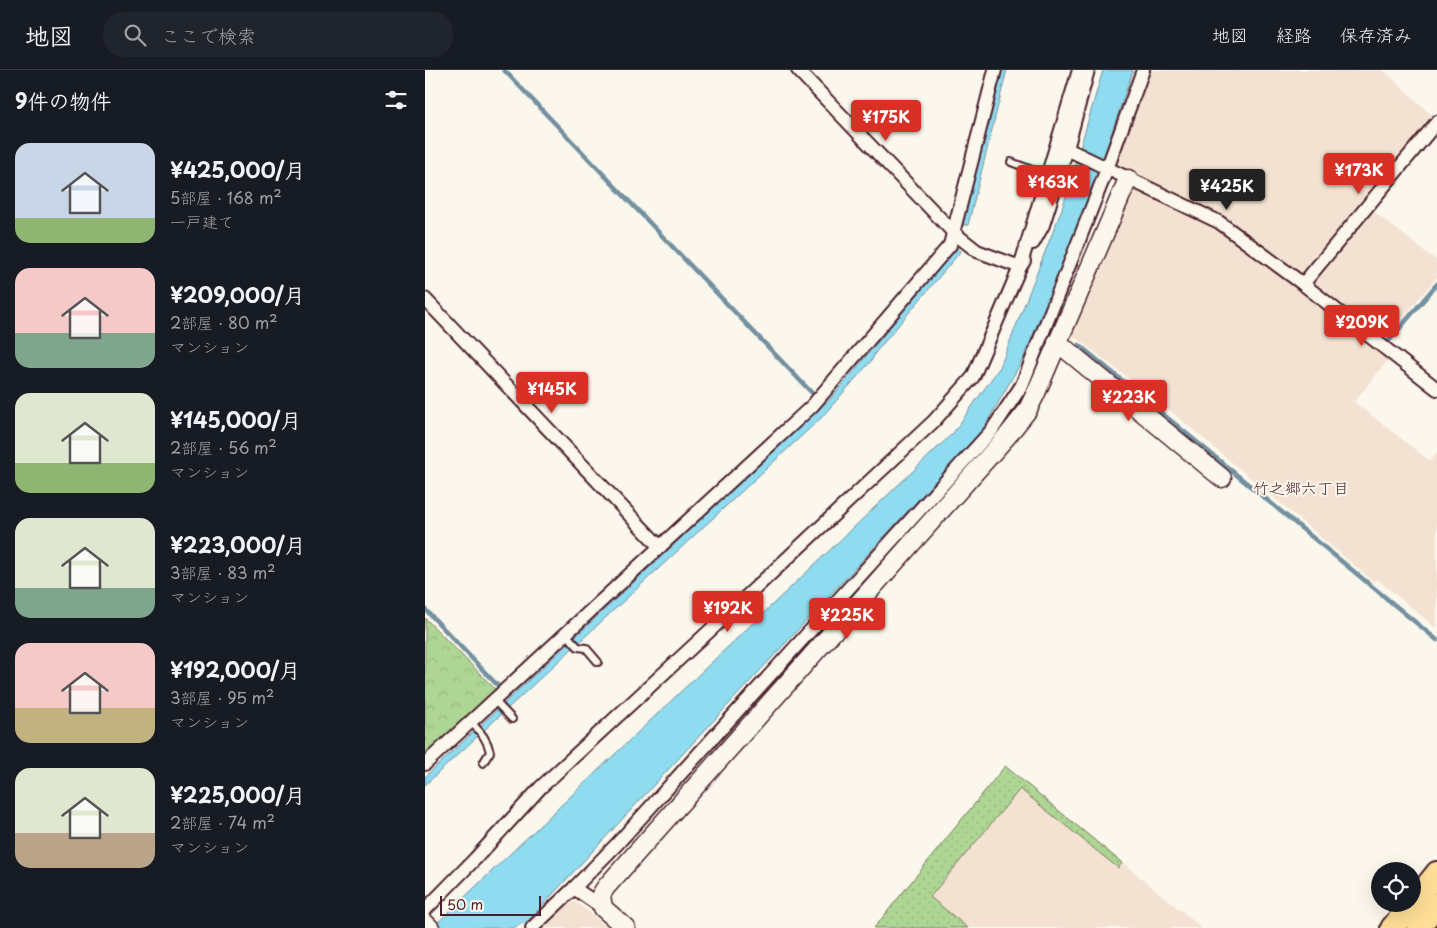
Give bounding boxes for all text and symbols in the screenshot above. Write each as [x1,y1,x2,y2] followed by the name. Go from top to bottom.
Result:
[103,12,453,57] search box
[25,17,73,53] text: 地図
[121,21,149,49] icon: search
[161,21,256,49] text: ここで検索
[1212,21,1248,48] text: 地図
[1276,21,1312,48] text: 経路
[1340,21,1412,48] text: 保存済み
[15,84,112,116] text: 9件の物件
[382,86,410,114] icon: filters
[851,100,921,142] pin: ¥175K
[862,104,910,128] text: ¥175K
[1324,152,1394,195] pin: ¥173K
[170,153,305,185] text: ¥425,000/月
[1334,157,1384,181] text: ¥173K
[55,163,115,223] icon: home
[1018,164,1088,207] pin: ¥163K
[1192,168,1262,211] pin: ¥425K
[1028,169,1078,193] text: ¥163K
[1200,173,1254,197] text: ¥425K
[170,185,282,209] text: 5部屋 · 168 m²
[170,209,234,233] text: 一戸建て
[170,278,305,310] text: ¥209,000/月
[55,288,115,348] icon: home
[1327,304,1397,347] pin: ¥209K
[1335,309,1389,333] text: ¥209K
[170,310,277,334] text: 2部屋 · 80 m²
[170,334,249,358] text: マンション
[517,372,587,414] pin: ¥145K
[527,376,577,400] text: ¥145K
[1094,380,1164,422] pin: ¥223K
[1102,384,1156,408] text: ¥223K
[170,403,301,435] text: ¥145,000/月
[55,413,115,473] icon: home
[170,435,277,459] text: 2部屋 · 56 m²
[170,459,249,483] text: マンション
[1253,475,1349,499] district label: 竹之郷六丁目
[170,528,306,560] text: ¥223,000/月
[55,538,115,598] icon: home
[170,560,276,584] text: 3部屋 · 83 m²
[170,584,249,608] text: マンション
[693,590,763,633] pin: ¥192K
[703,595,753,619] text: ¥192K
[812,598,882,640] pin: ¥225K
[820,602,874,626] text: ¥225K
[170,653,300,685] text: ¥192,000/月
[55,663,115,723] icon: home
[170,685,274,709] text: 3部屋 · 95 m²
[170,709,249,733] text: マンション
[170,778,305,810] text: ¥225,000/月
[55,788,115,848] icon: home
[170,810,275,834] text: 2部屋 · 74 m²
[170,834,249,858] text: マンション
[1371,862,1421,912] map controls
[1371,862,1421,912] button: locate
[440,893,541,916] scale bar
[447,894,483,915] text: 50 m

